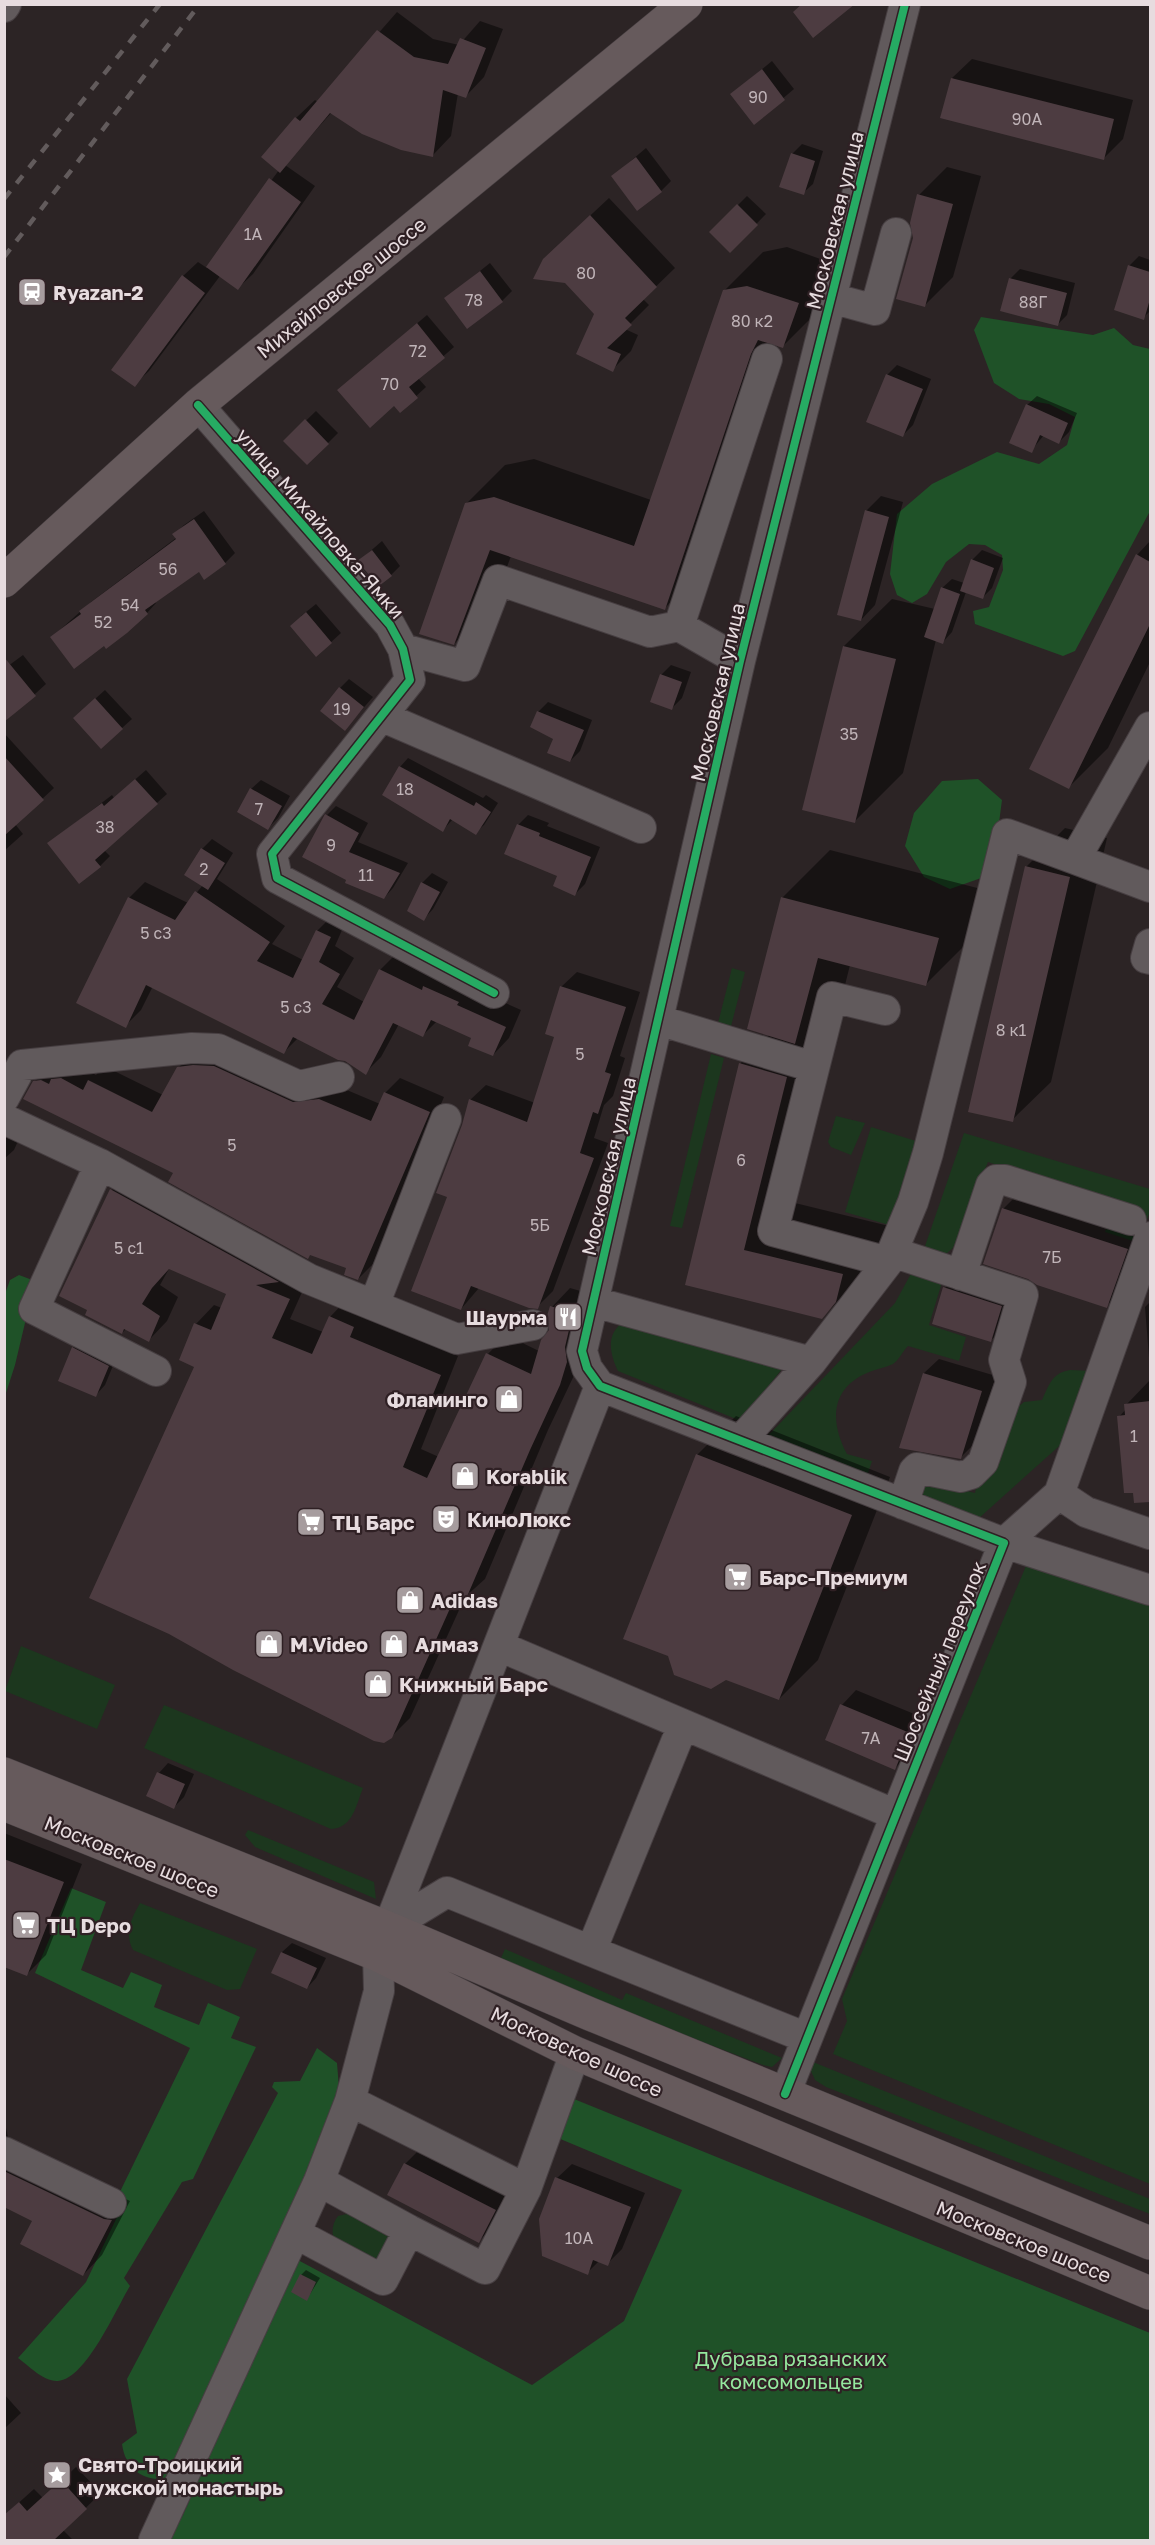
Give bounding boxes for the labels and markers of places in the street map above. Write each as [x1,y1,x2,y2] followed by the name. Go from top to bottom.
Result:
[16,276,48,308] station icon: Ryazan-2
[53,280,144,304] place label: Ryazan-2
[552,1301,584,1333] restaurant icon: Шаурма
[465,1305,547,1329] place label: Шаурма
[493,1383,525,1415] shop icon: Фламинго
[387,1387,488,1411] place label: Фламинго
[449,1460,481,1492] shop icon: Korablik
[486,1464,568,1488] place label: Korablik
[430,1503,462,1535] theatre icon: КиноЛюкс
[295,1506,327,1538] supermarket icon: ТЦ Барс
[467,1507,571,1531] place label: КиноЛюкс
[332,1510,415,1534] place label: ТЦ Барс
[722,1561,754,1593] supermarket icon: Барс-Премиум
[759,1565,908,1589] place label: Барс-Премиум
[394,1584,426,1616] shop icon: Adidas
[431,1588,498,1612] place label: Adidas
[253,1628,285,1660] shop icon: M.Video
[378,1628,410,1660] shop icon: Алмаз
[290,1632,368,1656] place label: M.Video
[415,1632,479,1656] place label: Алмаз
[362,1668,394,1700] shop icon: Книжный Барс
[399,1672,548,1696] place label: Книжный Барс
[10,1909,42,1941] supermarket icon: ТЦ Depo
[47,1913,131,1937] place label: ТЦ Depo
[78,2452,283,2499] place label: Свято-Троицкий мужской монастырь
[41,2459,73,2491] place icon: Свято-Троицкий мужской монастырь

